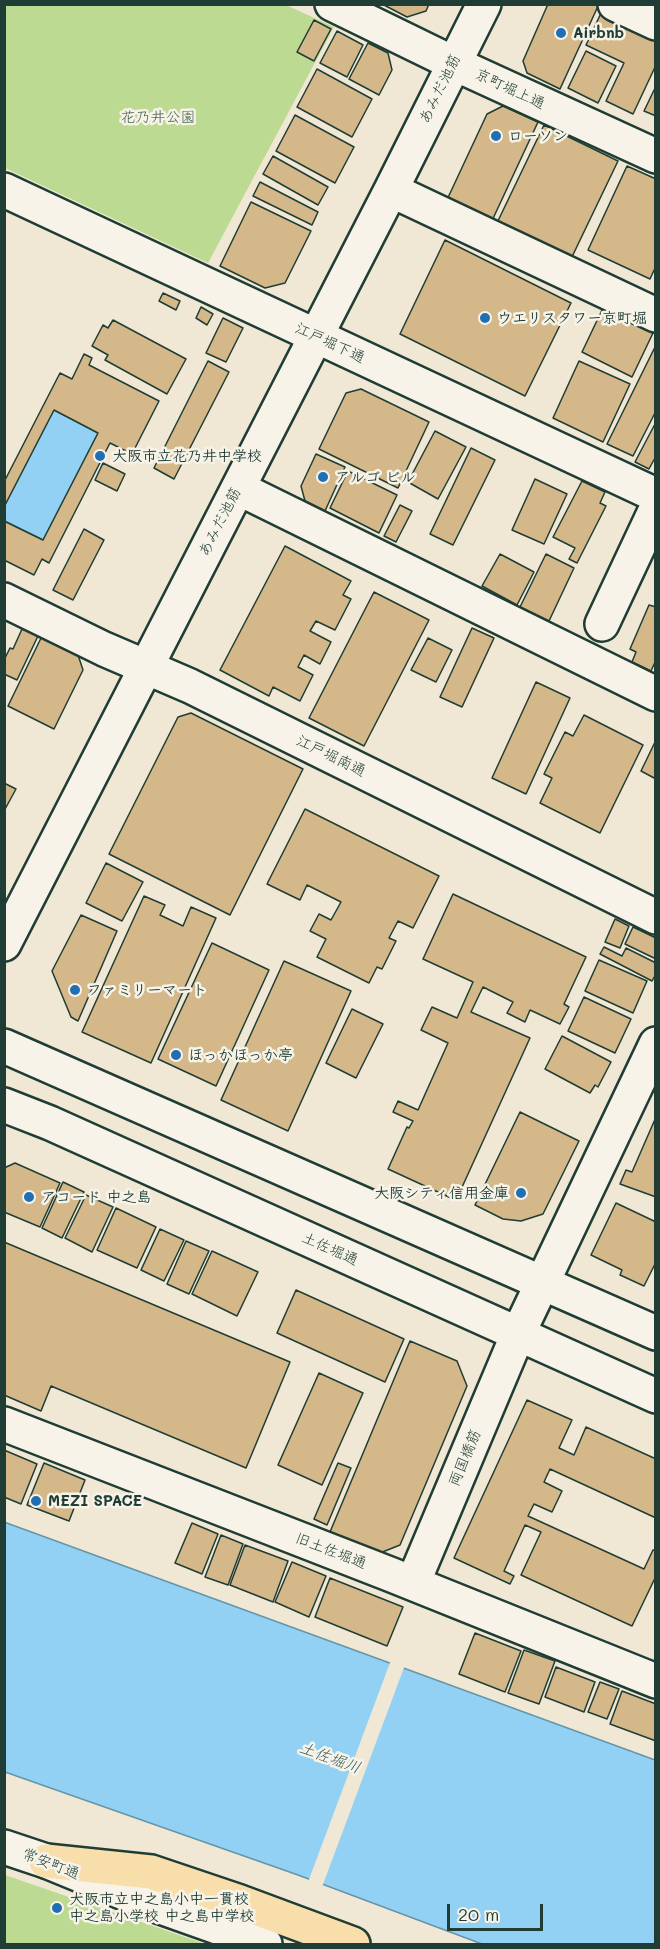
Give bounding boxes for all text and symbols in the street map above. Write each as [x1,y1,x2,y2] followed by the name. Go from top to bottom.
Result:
[573,24,624,42] place label: Airbnb
[554,26,568,40] marker: Airbnb
[415,51,465,127] street label: あみだ池筋
[472,65,548,113] street label: 京町堀上通
[121,108,195,126] park label: 花乃井公園
[508,127,568,145] place label: ローソン
[489,129,503,143] marker: ローソン
[497,309,647,327] place label: ウエリスタワー京町堀
[478,311,492,325] marker: ウエリスタワー京町堀
[292,319,368,367] street label: 江戸堀下通
[112,447,262,465] place label: 大阪市立花乃井中学校
[93,449,107,463] marker: 大阪市立花乃井中学校
[335,468,415,486] place label: アルゴ ビル
[316,470,330,484] marker: アルゴ ビル
[195,485,245,559] street label: あみだ池筋
[293,731,369,781] street label: 江戸堀南通
[87,981,207,999] place label: ファミリーマート
[68,983,82,997] marker: ファミリーマート
[188,1046,293,1064] place label: ほっかほっか亭
[169,1048,183,1062] marker: ほっかほっか亭
[374,1184,509,1202] place label: 大阪シティ信用金庫
[514,1186,528,1200] marker: 大阪シティ信用金庫
[41,1188,151,1206] place label: アコード 中之島
[22,1190,36,1204] marker: アコード 中之島
[299,1229,361,1269] street label: 土佐堀通
[445,1427,485,1489] street label: 両国橋筋
[48,1492,142,1510] place label: MEZI SPACE
[29,1494,43,1508] marker: MEZI SPACE
[293,1529,369,1573] street label: 旧土佐堀通
[297,1738,363,1778] water label: 土佐堀川
[20,1845,82,1883] street label: 常安町通
[69,1890,254,1925] place label: 大阪市立中之島小中一貫校 中之島小学校 中之島中学校
[450,1892,546,1930] scale bar
[50,1901,64,1915] marker: 大阪市立中之島小中一貫校 中之島小学校 中之島中学校
[458,1902,499,1926] text: 20 m

